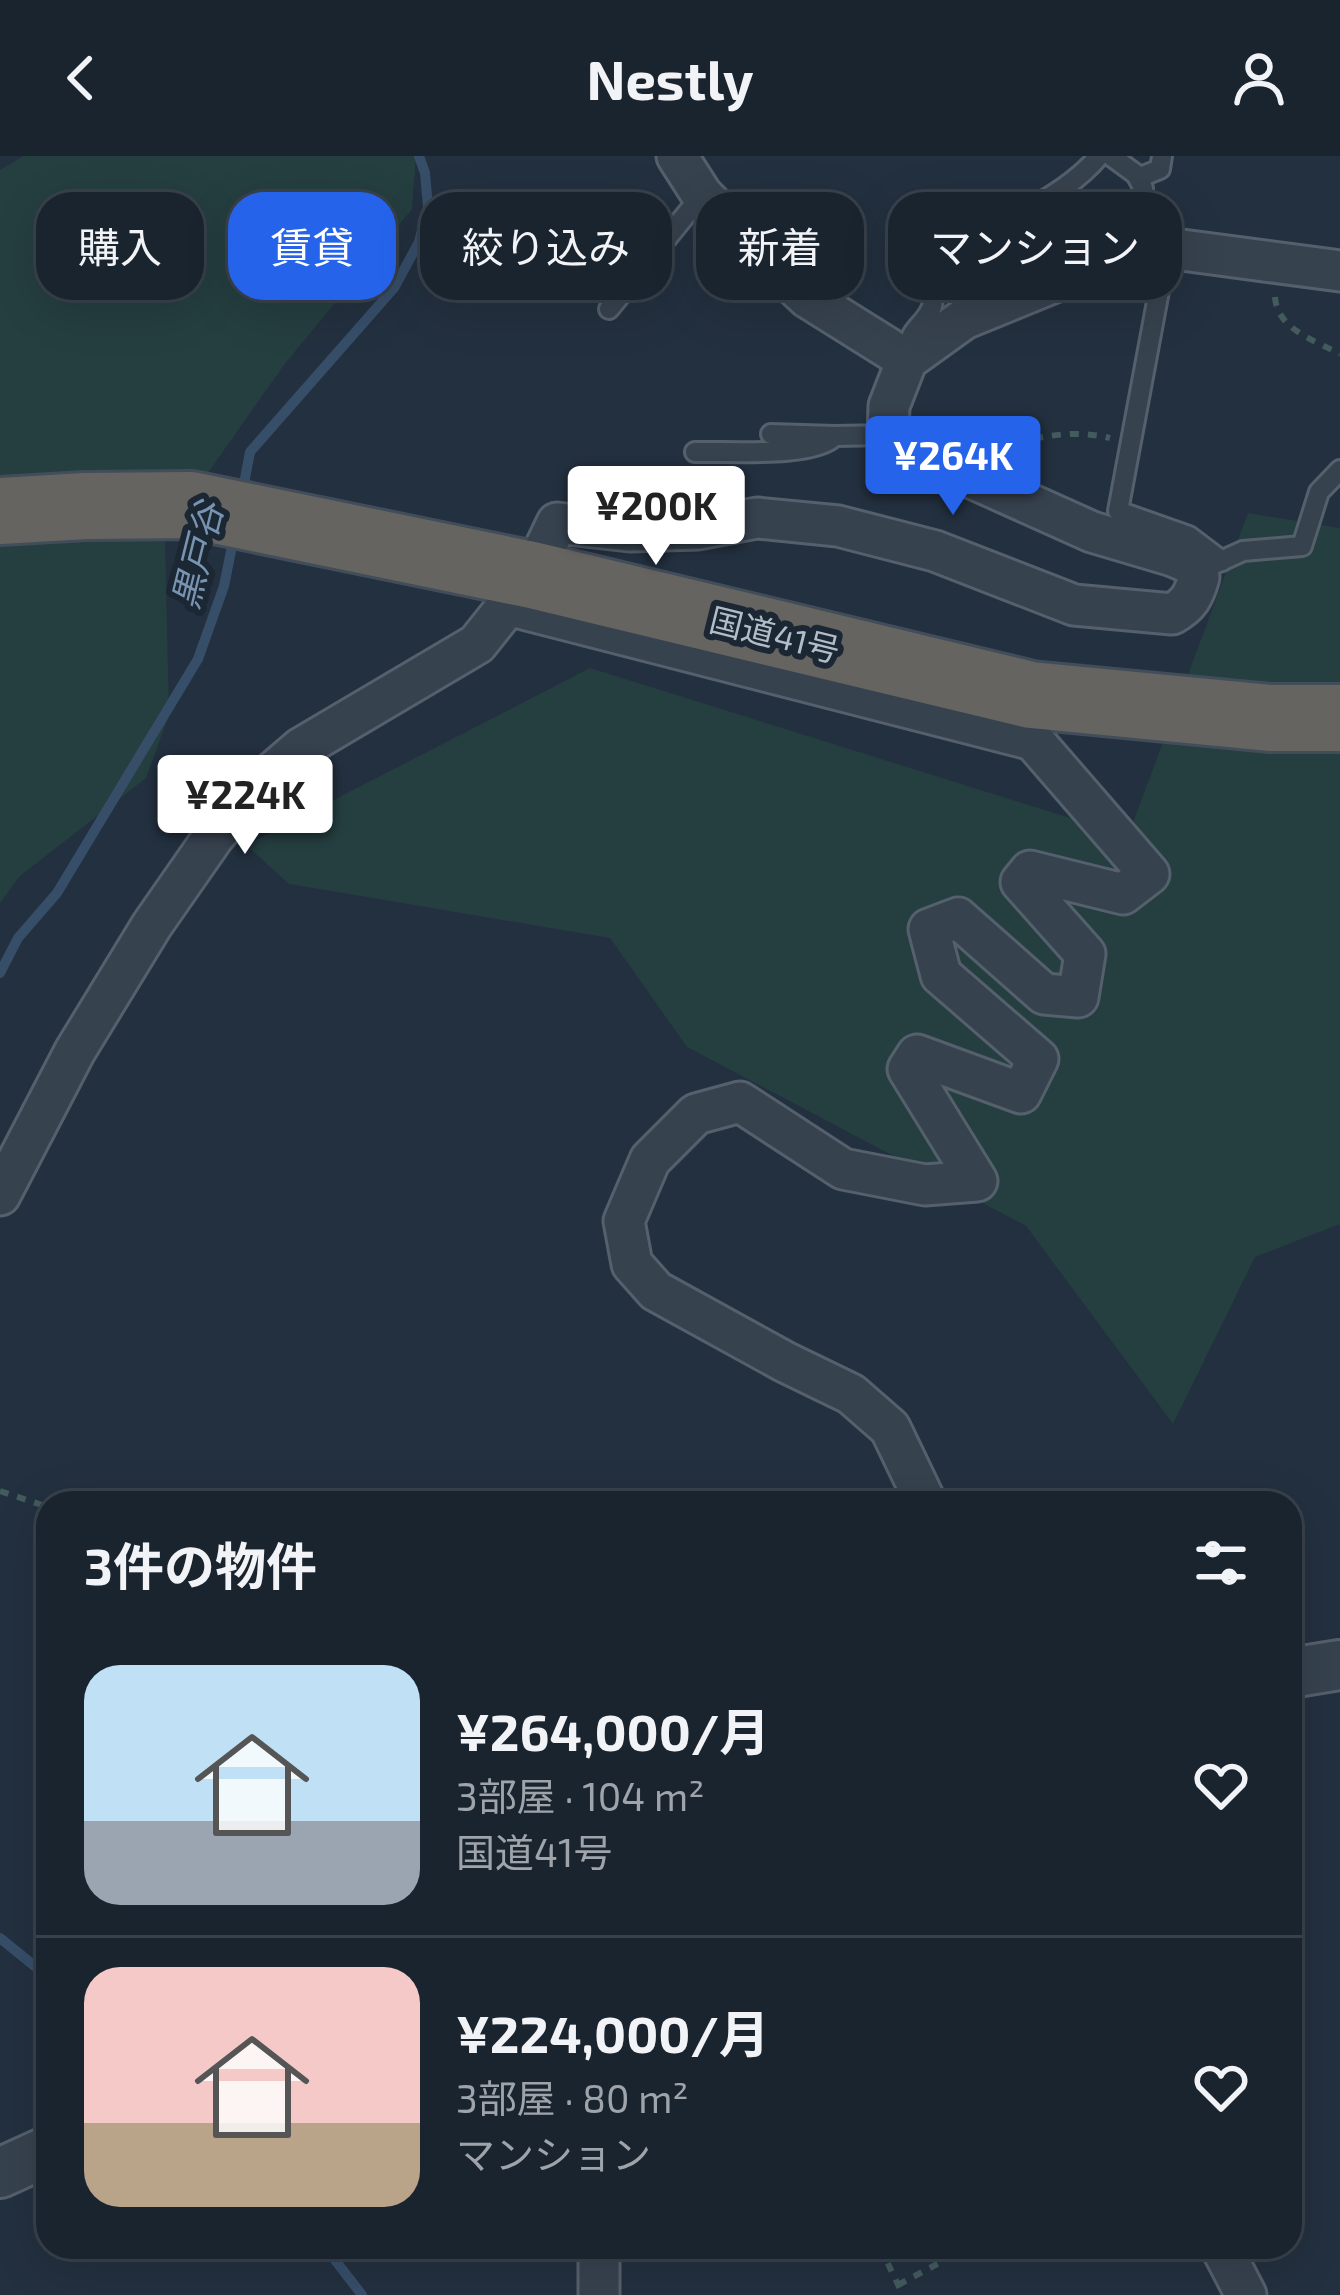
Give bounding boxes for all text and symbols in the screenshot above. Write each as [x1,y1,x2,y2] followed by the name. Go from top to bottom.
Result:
[48,45,114,111] icon: back
[1226,45,1292,111] icon: person
[586,46,754,111] text: Nestly
[36,192,204,300] chip: 購入
[228,192,396,300] chip: 賃貸
[420,192,672,300] chip: 絞り込み
[696,192,864,300] chip: 新着
[888,192,1182,300] chip: マンション
[869,416,1037,518] pin: ¥264K
[892,431,1014,478] text: ¥264K
[572,466,740,568] pin: ¥200K
[595,481,717,528] text: ¥200K
[162,494,231,613] water label: 黒戸谷
[706,599,844,669] street label: 国道41号
[161,755,329,857] pin: ¥224K
[185,770,305,817] text: ¥224K
[1188,1530,1254,1596] icon: filters
[84,1534,317,1595] text: 3件の物件
[456,1700,770,1761] text: ¥264,000/月
[180,1713,324,1857] icon: home
[1188,1752,1254,1818] icon: heart
[456,1772,704,1819] text: 3部屋 · 104 m²
[456,1828,613,1875] text: 国道41号
[456,2002,770,2063] text: ¥224,000/月
[180,2015,324,2159] icon: home
[1188,2054,1254,2120] icon: heart
[456,2074,688,2121] text: 3部屋 · 80 m²
[456,2130,651,2177] text: マンション

